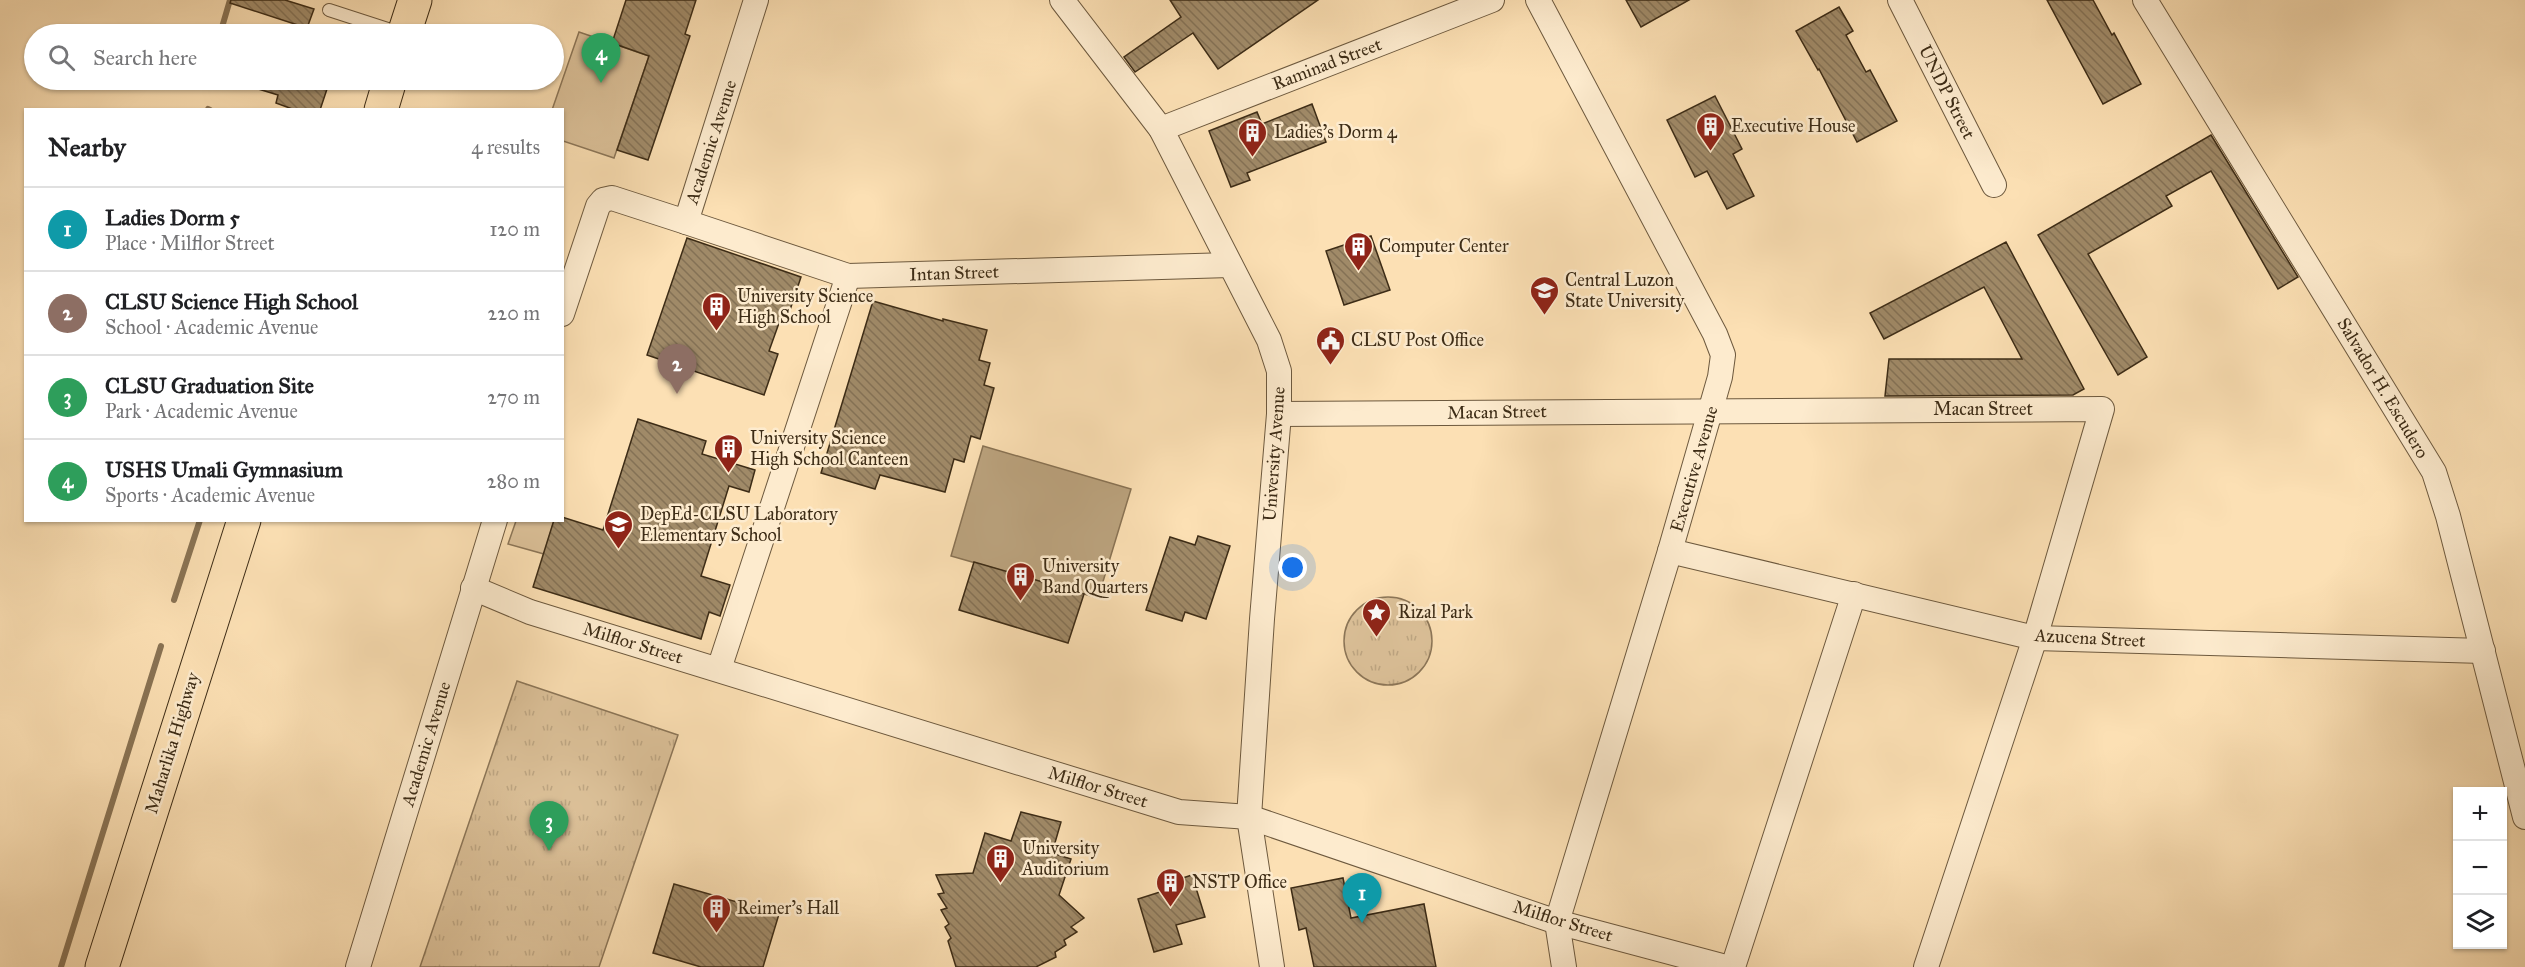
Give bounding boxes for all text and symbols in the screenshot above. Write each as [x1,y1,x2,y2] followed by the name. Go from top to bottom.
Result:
[24,24,564,90] search box
[1269,33,1385,95] street label: Raminad Street
[582,34,620,83] pin: 4
[45,41,78,74] icon: search
[1914,41,1980,143] street label: UNDP Street
[93,44,197,71] text: Search here
[680,77,741,208] street label: Academic Avenue
[1694,110,1726,152] building icon: Executive House
[1731,115,1856,137] place label: Executive House
[1237,116,1269,158] building icon: Ladies's Dorm 4
[1274,121,1398,143] place label: Ladies's Dorm 4
[48,131,126,163] text: Nearby
[471,135,540,159] text: 4 results
[105,204,240,231] text: Ladies Dorm 5
[64,217,71,241] text: 1
[489,217,540,241] text: 120 m
[1342,230,1374,272] building icon: Computer Center
[105,231,275,255] text: Place · Milflor Street
[1379,235,1509,257] place label: Computer Center
[909,260,1000,286] street label: Intan Street
[1565,269,1685,312] place label: Central Luzon State University
[1528,274,1560,316] school or university icon: Central Luzon State University
[737,285,873,329] place label: University Science High School
[105,288,358,315] text: CLSU Science High School
[700,290,732,332] building icon: University Science High School
[63,301,72,325] text: 2
[488,301,540,325] text: 220 m
[2332,314,2434,462] street label: Salvador H. Escudero
[105,315,318,339] text: School · Academic Avenue
[1314,324,1346,366] public building icon: CLSU Post Office
[1351,329,1484,351] place label: CLSU Post Office
[658,344,696,394] pin: 2
[105,372,314,399] text: CLSU Graduation Site
[64,385,72,409] text: 3
[487,385,540,409] text: 270 m
[1258,386,1290,522] street label: University Avenue
[1933,398,2033,420] street label: Macan Street
[105,399,298,423] text: Park · Academic Avenue
[1447,400,1548,424] street label: Macan Street
[1665,403,1723,535] street label: Executive Avenue
[750,427,909,471] place label: University Science High School Canteen
[713,432,745,474] building icon: University Science High School Canteen
[105,456,343,483] text: USHS Umali Gymnasium
[62,469,73,493] text: 4
[487,469,540,493] text: 280 m
[105,483,315,507] text: Sports · Academic Avenue
[640,503,838,546] place label: DepEd-CLSU Laboratory Elementary School
[603,508,635,550] school or university icon: DepEd-CLSU Laboratory Elementary School
[1278,553,1307,582] your location
[1042,555,1148,598] place label: University Band Quarters
[1005,560,1037,602] building icon: University Band Quarters
[1361,596,1393,638] place icon: Rizal Park
[1398,601,1473,623] place label: Rizal Park
[581,617,686,669] street label: Milflor Street
[2033,624,2147,652] street label: Azucena Street
[140,669,205,816] street label: Maharlika Highway
[396,679,455,810] street label: Academic Avenue
[1046,761,1151,813] street label: Milflor Street
[2453,787,2507,949] map controls
[2453,787,2507,841] button: +
[530,802,568,851] pin: 3
[1021,837,1109,880] place label: University Auditorium
[2453,841,2507,895] button: −
[985,842,1017,884] building icon: University Auditorium
[1155,866,1187,908] building icon: NSTP Office
[1192,871,1287,893] place label: NSTP Office
[1342,874,1382,923] pin: 1
[700,892,732,934] building icon: Reimer's Hall
[1511,895,1616,947] street label: Milflor Street
[2453,895,2507,949] button: layers
[737,897,839,919] place label: Reimer's Hall

